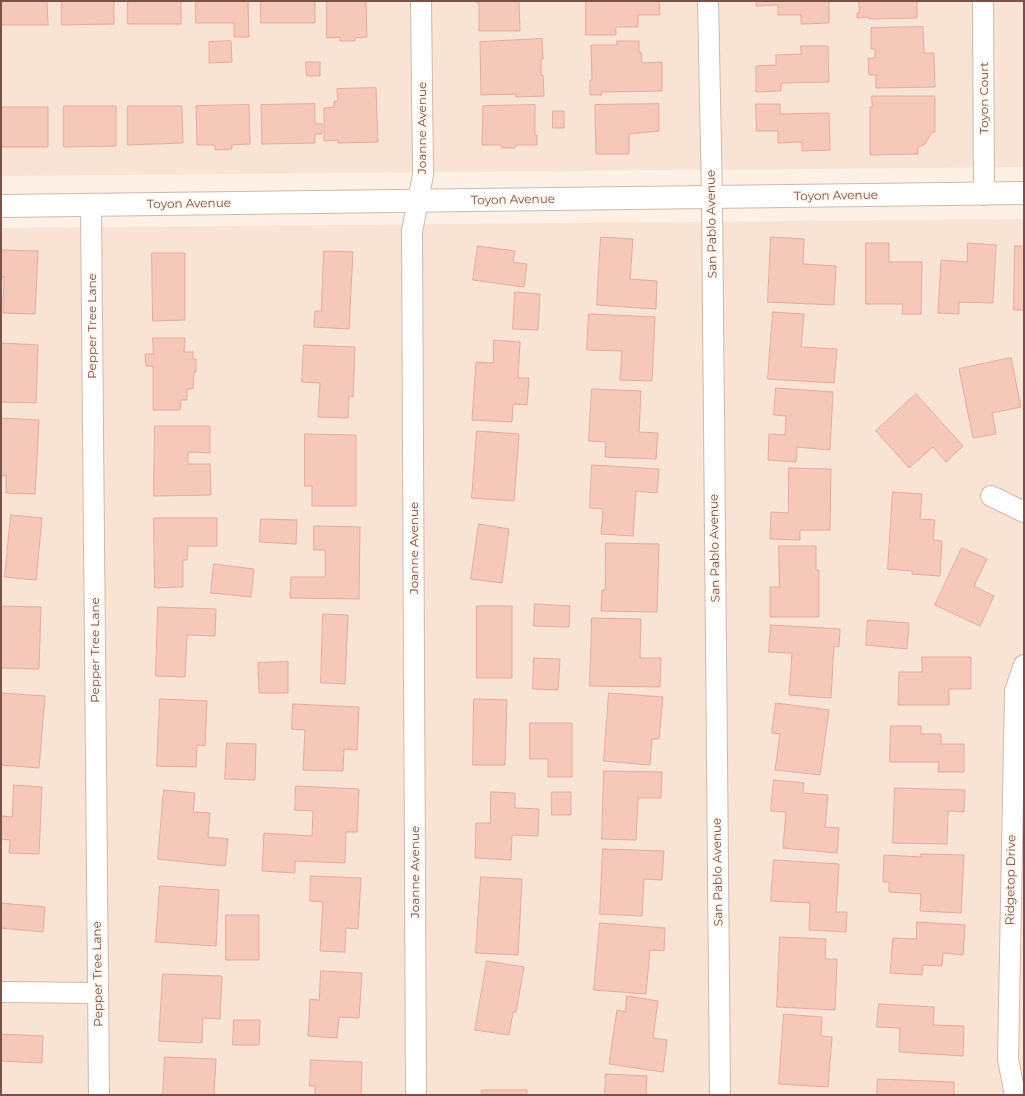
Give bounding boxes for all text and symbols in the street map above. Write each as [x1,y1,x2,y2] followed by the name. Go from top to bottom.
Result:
[977,62,991,134] street label: Toyon Court
[415,82,429,174] street label: Joanne Avenue
[704,170,720,278] street label: San Pablo Avenue
[794,188,878,204] street label: Toyon Avenue
[471,192,555,208] street label: Toyon Avenue
[147,196,231,212] street label: Toyon Avenue
[85,273,99,379] street label: Pepper Tree Lane
[707,494,723,602] street label: San Pablo Avenue
[407,502,421,594] street label: Joanne Avenue
[88,597,102,703] street label: Pepper Tree Lane
[710,818,726,926] street label: San Pablo Avenue
[408,826,422,918] street label: Joanne Avenue
[1003,835,1019,925] street label: Ridgetop Drive
[90,921,106,1027] street label: Pepper Tree Lane

